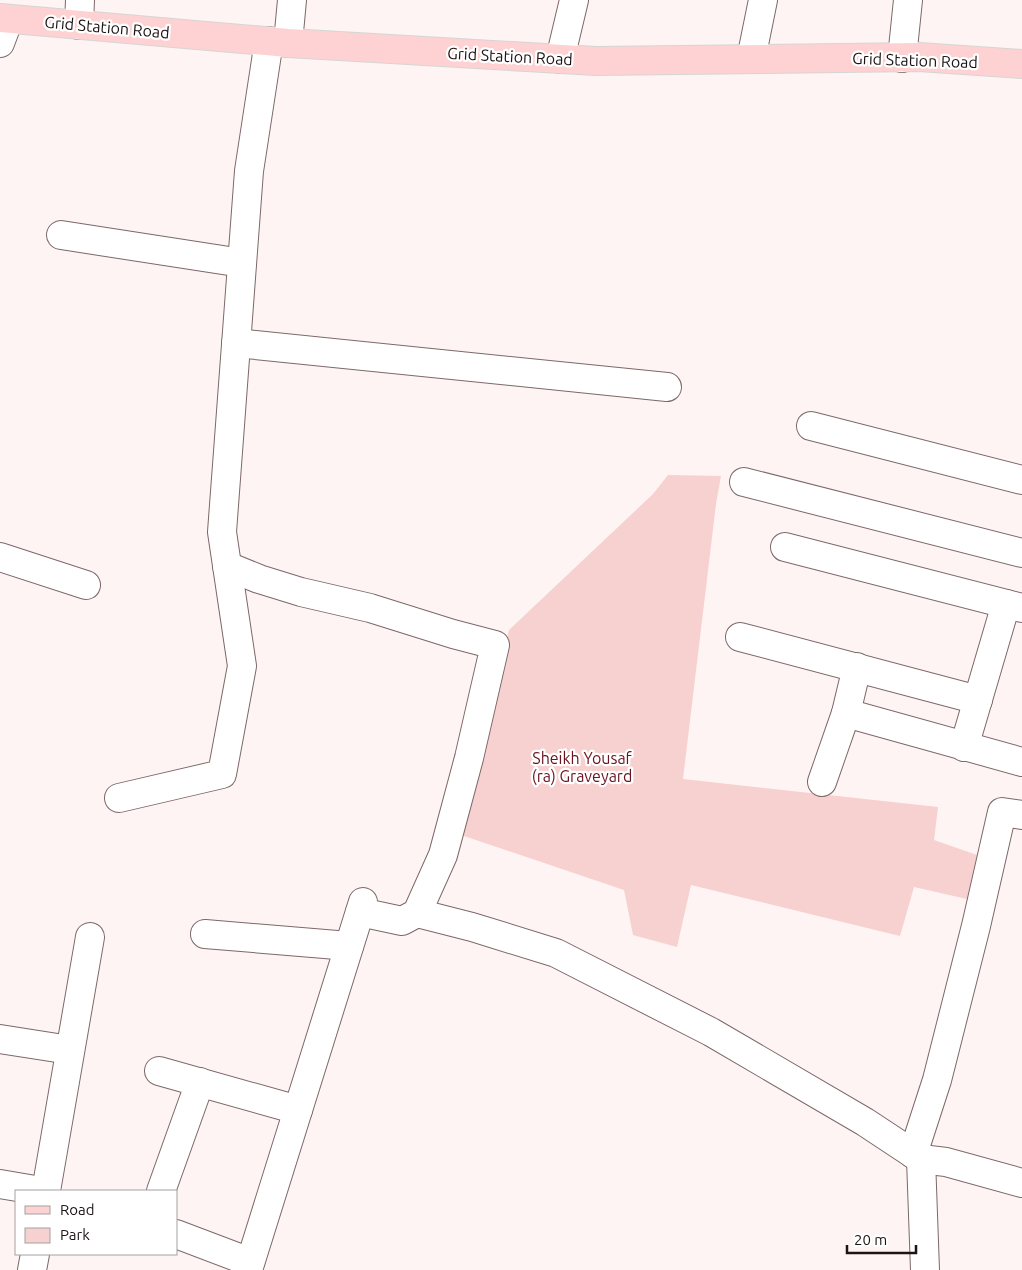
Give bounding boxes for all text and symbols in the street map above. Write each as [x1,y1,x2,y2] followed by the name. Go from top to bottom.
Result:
[44,13,170,41] street label: Grid Station Road
[447,44,573,68] street label: Grid Station Road
[852,49,978,71] street label: Grid Station Road
[532,749,633,786] park label: Sheikh Yousaf (ra) Graveyard
[15,1190,178,1255] legend
[60,1201,95,1218] text: Road
[847,1222,916,1254] scale bar
[60,1226,90,1243] text: Park
[854,1231,887,1248] text: 20 m

